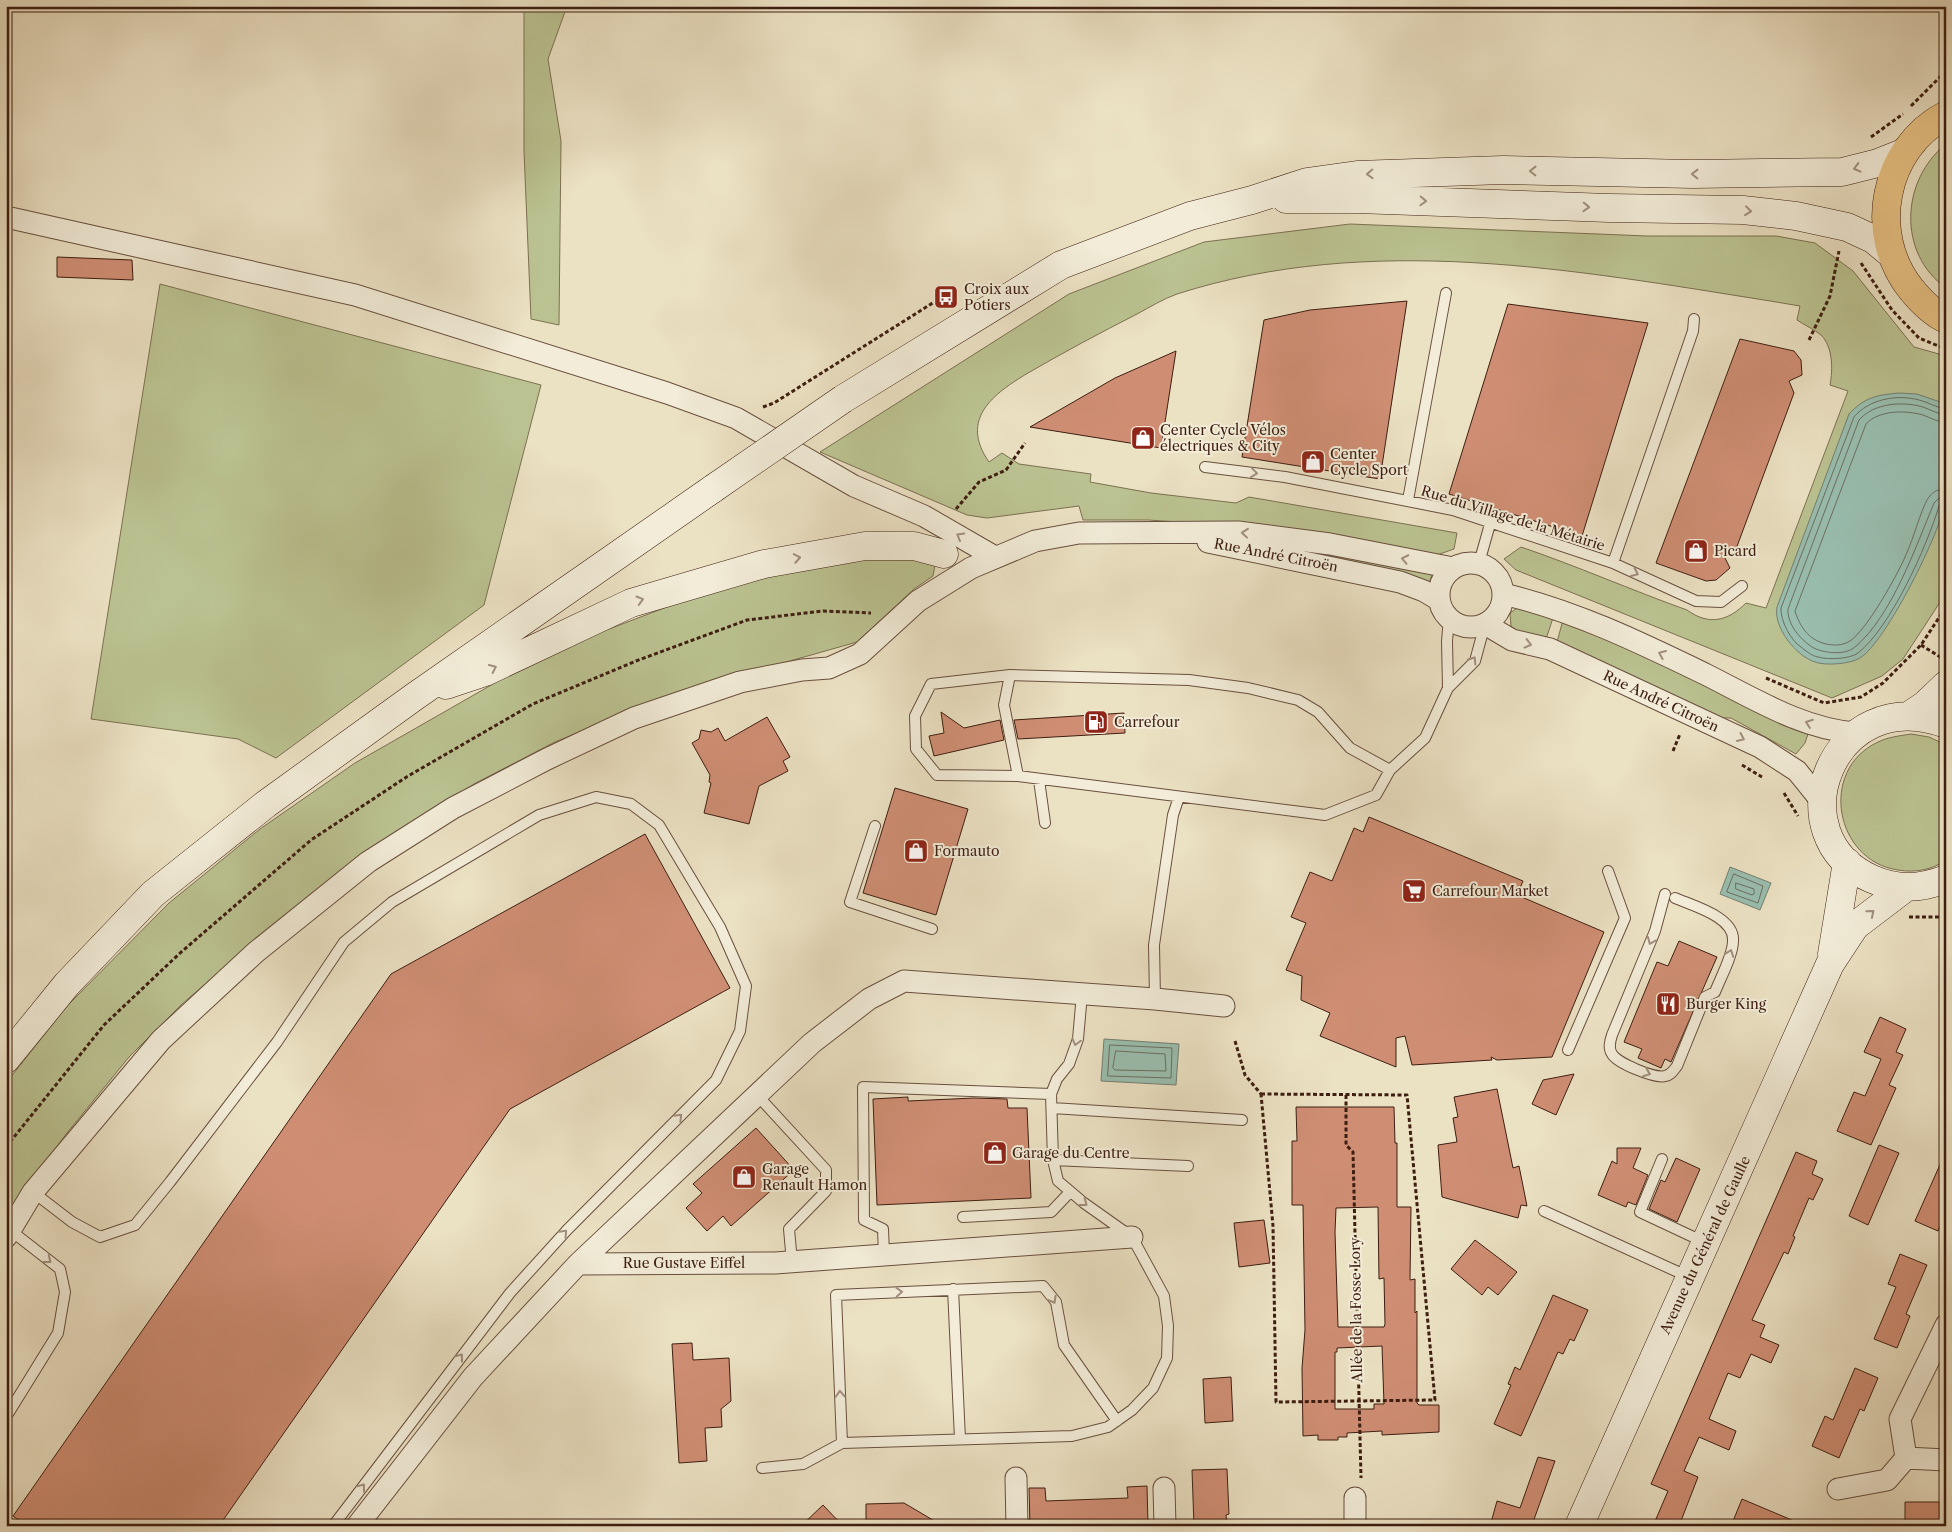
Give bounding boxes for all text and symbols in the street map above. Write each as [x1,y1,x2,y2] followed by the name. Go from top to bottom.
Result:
[1853,162,1862,173] one-way arrow
[1528,165,1536,176] one-way arrow
[1366,169,1374,180] one-way arrow
[1691,169,1698,179] one-way arrow
[1420,196,1427,206] one-way arrow
[1582,202,1590,213] one-way arrow
[1744,205,1752,216] one-way arrow
[964,280,1030,314] place label: Croix aux Potiers
[933,284,959,310] bus stop icon: Croix aux Potiers
[1160,421,1286,455] place label: Center Cycle Vélos électriques & City
[1130,425,1156,451] shop icon: Center Cycle Vélos électriques & City
[1330,445,1408,479] place label: Center Cycle Sport
[1300,449,1326,475] shop icon: Center Cycle Sport
[1250,467,1258,478] one-way arrow
[1419,481,1607,555] street label: Rue du Village de la Métairie
[1240,528,1248,539] one-way arrow
[956,533,965,543] one-way arrow
[1213,534,1340,576] street label: Rue André Citroën
[1683,538,1709,564] shop icon: Picard
[1714,542,1757,560] place label: Picard
[793,553,801,564] one-way arrow
[1401,554,1409,565] one-way arrow
[1630,567,1639,577] one-way arrow
[636,596,644,606] one-way arrow
[1524,638,1533,649] one-way arrow
[1658,649,1667,660] one-way arrow
[1467,656,1477,665] one-way arrow
[488,664,497,674] one-way arrow
[1600,666,1722,736] street label: Rue André Citroën
[1083,709,1109,735] fuel station icon: Carrefour
[1114,713,1180,731] place label: Carrefour
[1805,719,1814,729] one-way arrow
[1736,732,1745,742] one-way arrow
[903,838,929,864] shop icon: Formauto
[934,842,1000,860] place label: Formauto
[1401,878,1427,904] supermarket icon: Carrefour Market
[1432,882,1549,900] place label: Carrefour Market
[1866,909,1875,918] one-way arrow
[1647,936,1658,945] one-way arrow
[1724,949,1734,957] one-way arrow
[1655,991,1681,1017] restaurant icon: Burger King
[1686,995,1767,1013] place label: Burger King
[1071,1038,1082,1047] one-way arrow
[1642,1067,1651,1077] one-way arrow
[673,1114,682,1123] one-way arrow
[982,1140,1008,1166] shop icon: Garage du Centre
[1012,1144,1130,1162] place label: Garage du Centre
[1655,1153,1754,1338] street label: Avenue du Général de Gaulle
[762,1160,868,1194] place label: Garage Renault Hamon
[731,1164,757,1190] shop icon: Garage Renault Hamon
[1078,1197,1088,1206] one-way arrow
[559,1230,568,1239] one-way arrow
[1346,1237,1366,1384] street label: Allée de la Fosse Lory
[623,1254,745,1272] street label: Rue Gustave Eiffel
[43,1255,52,1264] one-way arrow
[895,1286,903,1297] one-way arrow
[1047,1295,1057,1304] one-way arrow
[455,1354,463,1363] one-way arrow
[835,1390,846,1398] one-way arrow
[356,1483,365,1493] one-way arrow

